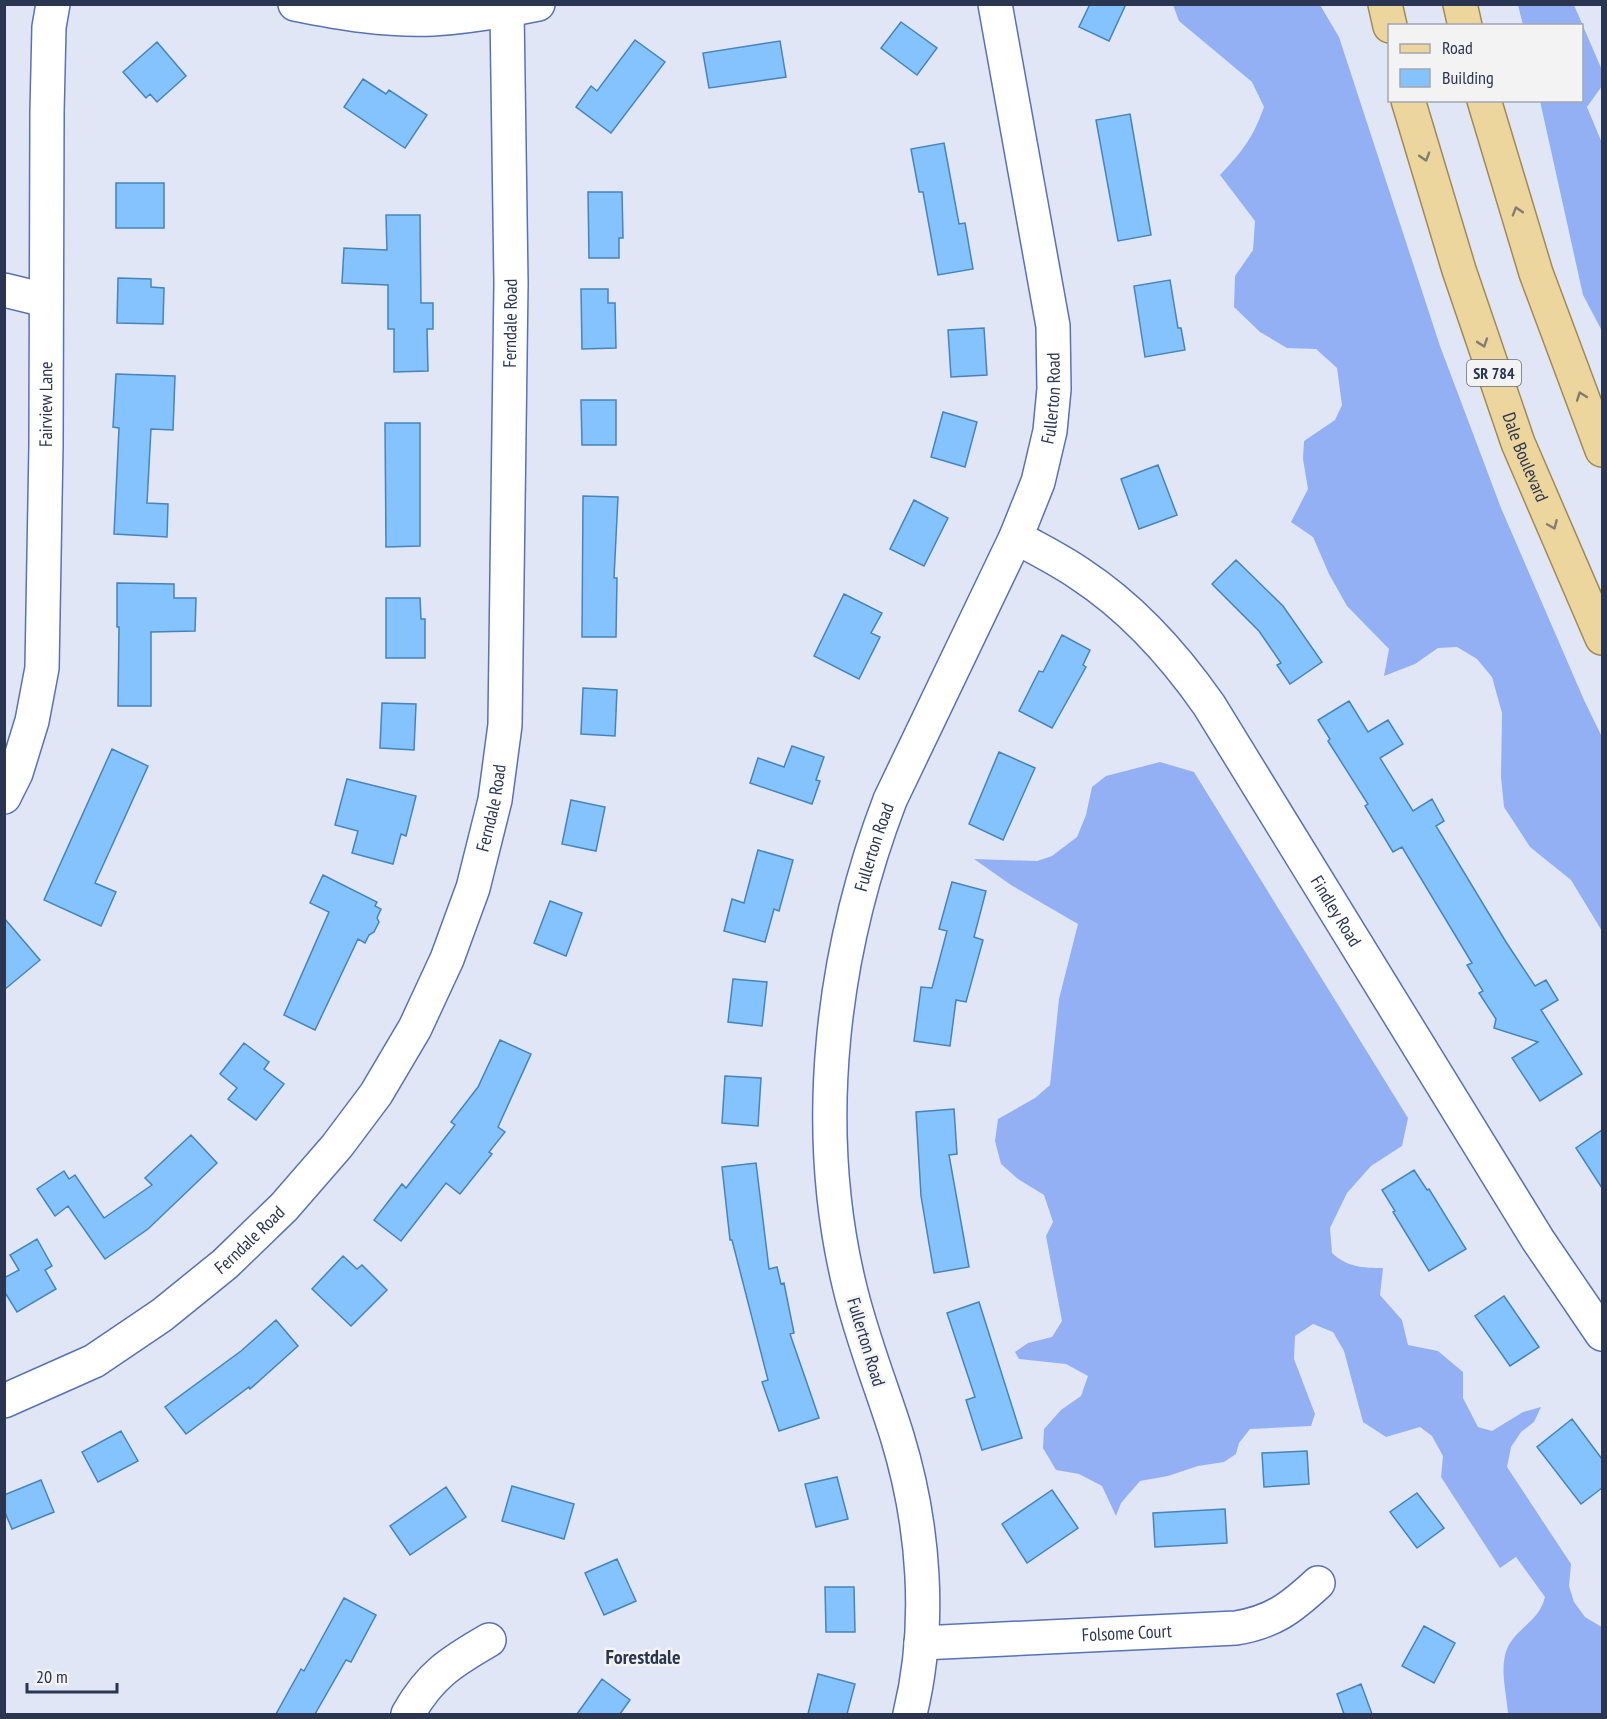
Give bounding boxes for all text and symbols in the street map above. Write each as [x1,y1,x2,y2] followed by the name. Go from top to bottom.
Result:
[1388,24,1583,102] legend
[1442,36,1473,59] text: Road
[1442,66,1494,89] text: Building
[1418,151,1430,162] one-way arrow
[1512,206,1524,217] one-way arrow
[498,279,522,368] street label: Ferndale Road
[1476,337,1489,348] one-way arrow
[1035,352,1065,446] street label: Fullerton Road
[1467,360,1521,386] road number: SR 784
[34,361,57,447] street label: Fairview Lane
[1576,391,1588,402] one-way arrow
[1497,409,1554,505] street label: Dale Boulevard
[1546,518,1558,529] one-way arrow
[471,763,511,854] street label: Ferndale Road
[849,800,899,894] street label: Fullerton Road
[1306,871,1367,951] street label: Findley Road
[210,1201,289,1279] street label: Ferndale Road
[842,1295,891,1389] street label: Fullerton Road
[1081,1619,1172,1646] street label: Folsome Court
[605,1644,681,1670] district label: Forestdale
[27,1656,117,1694] scale bar
[36,1665,68,1688] text: 20 m

